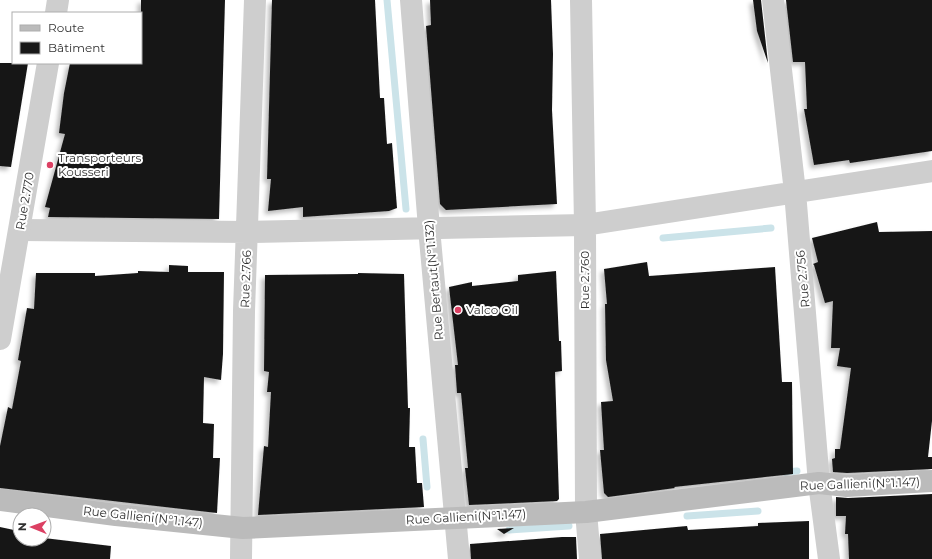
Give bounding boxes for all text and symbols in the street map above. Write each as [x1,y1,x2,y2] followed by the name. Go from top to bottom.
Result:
[12,12,142,64] legend
[48,20,84,35] text: Route
[48,40,105,55] text: Bâtiment
[58,150,141,179] place label: Transporteurs Kousseri
[45,160,55,170] marker: Transporteurs Kousseri
[12,171,37,231] street label: Rue 2.770
[421,219,446,341] street label: Rue Bertaut(N°1.132)
[237,250,254,308] street label: Rue 2.766
[793,250,812,308] street label: Rue 2.756
[577,251,592,309] street label: Rue 2.760
[466,302,518,317] place label: Valco Oil
[453,305,463,315] marker: Valco Oil
[800,474,920,493] street label: Rue Gallieni(N°1.147)
[82,503,204,530] street label: Rue Gallieni(N°1.147)
[405,506,526,527] street label: Rue Gallieni(N°1.147)
[12,507,52,547] north arrow
[15,522,29,531] text: N

